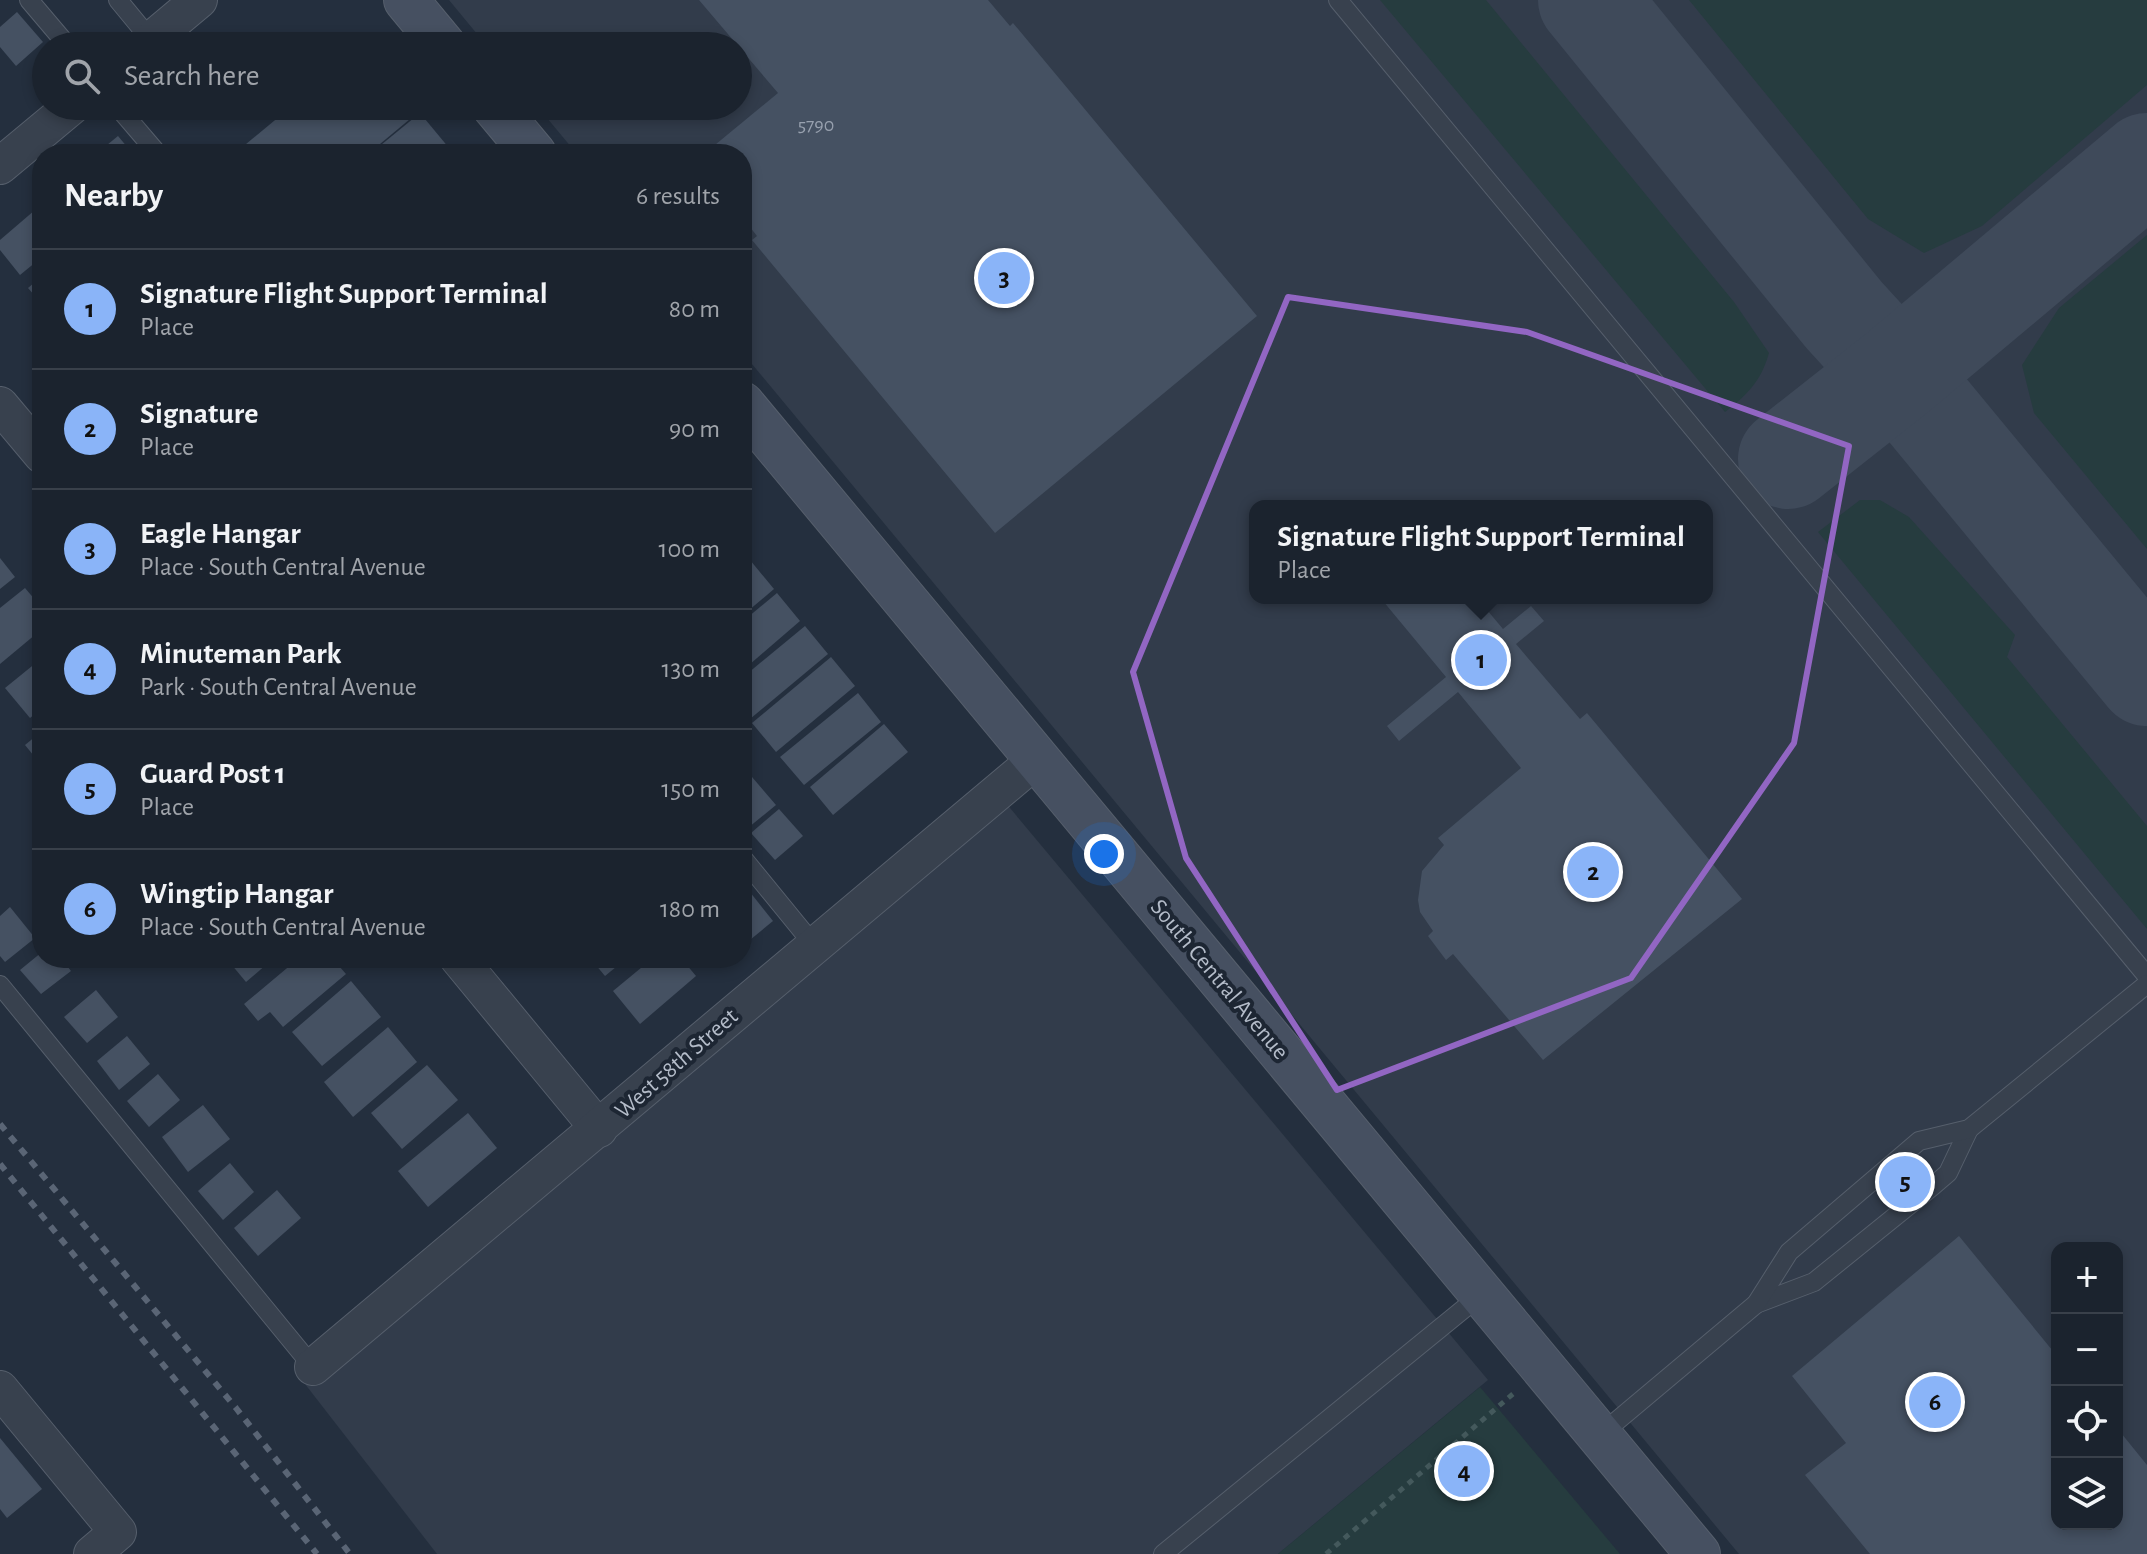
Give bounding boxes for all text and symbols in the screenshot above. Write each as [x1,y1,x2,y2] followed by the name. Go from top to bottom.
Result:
[32,32,752,120] search box
[60,54,104,98] icon: search
[124,61,260,91] text: Search here
[798,115,834,135] house number: 5790
[64,179,163,213] text: Nearby
[636,183,720,209] text: 6 results
[978,248,1030,308] pin: 3
[140,279,548,309] text: Signature Flight Support Terminal
[85,296,95,322] text: 1
[669,296,720,322] text: 80 m
[140,314,194,340] text: Place
[140,399,258,429] text: Signature
[84,416,96,442] text: 2
[669,416,720,442] text: 90 m
[140,434,194,460] text: Place
[1249,500,1713,604] popup
[140,519,301,549] text: Eagle Hangar
[1277,522,1685,552] text: Signature Flight Support Terminal
[84,536,96,562] text: 3
[659,536,720,562] text: 100 m
[140,554,426,580] text: Place · South Central Avenue
[1277,557,1331,583] text: Place
[1455,630,1507,690] pin: 1
[140,639,341,669] text: Minuteman Park
[83,656,97,682] text: 4
[662,656,720,682] text: 130 m
[140,674,417,700] text: Park · South Central Avenue
[140,759,286,789] text: Guard Post 1
[84,776,96,802] text: 5
[661,776,720,802] text: 150 m
[140,794,194,820] text: Place
[1084,834,1124,874] your location
[1567,842,1619,902] pin: 2
[140,879,334,909] text: Wingtip Hangar
[1146,895,1293,1064] street label: South Central Avenue
[84,896,96,922] text: 6
[660,896,720,922] text: 180 m
[140,914,426,940] text: Place · South Central Avenue
[611,1004,743,1123] street label: West 58th Street
[1879,1152,1931,1212] pin: 5
[2051,1242,2123,1530] map controls
[2051,1242,2123,1314] button: +
[2051,1314,2123,1386] button: −
[1909,1372,1961,1432] pin: 6
[2051,1386,2123,1458] button: locate
[1438,1441,1490,1501] pin: 4
[2051,1458,2123,1530] button: layers

